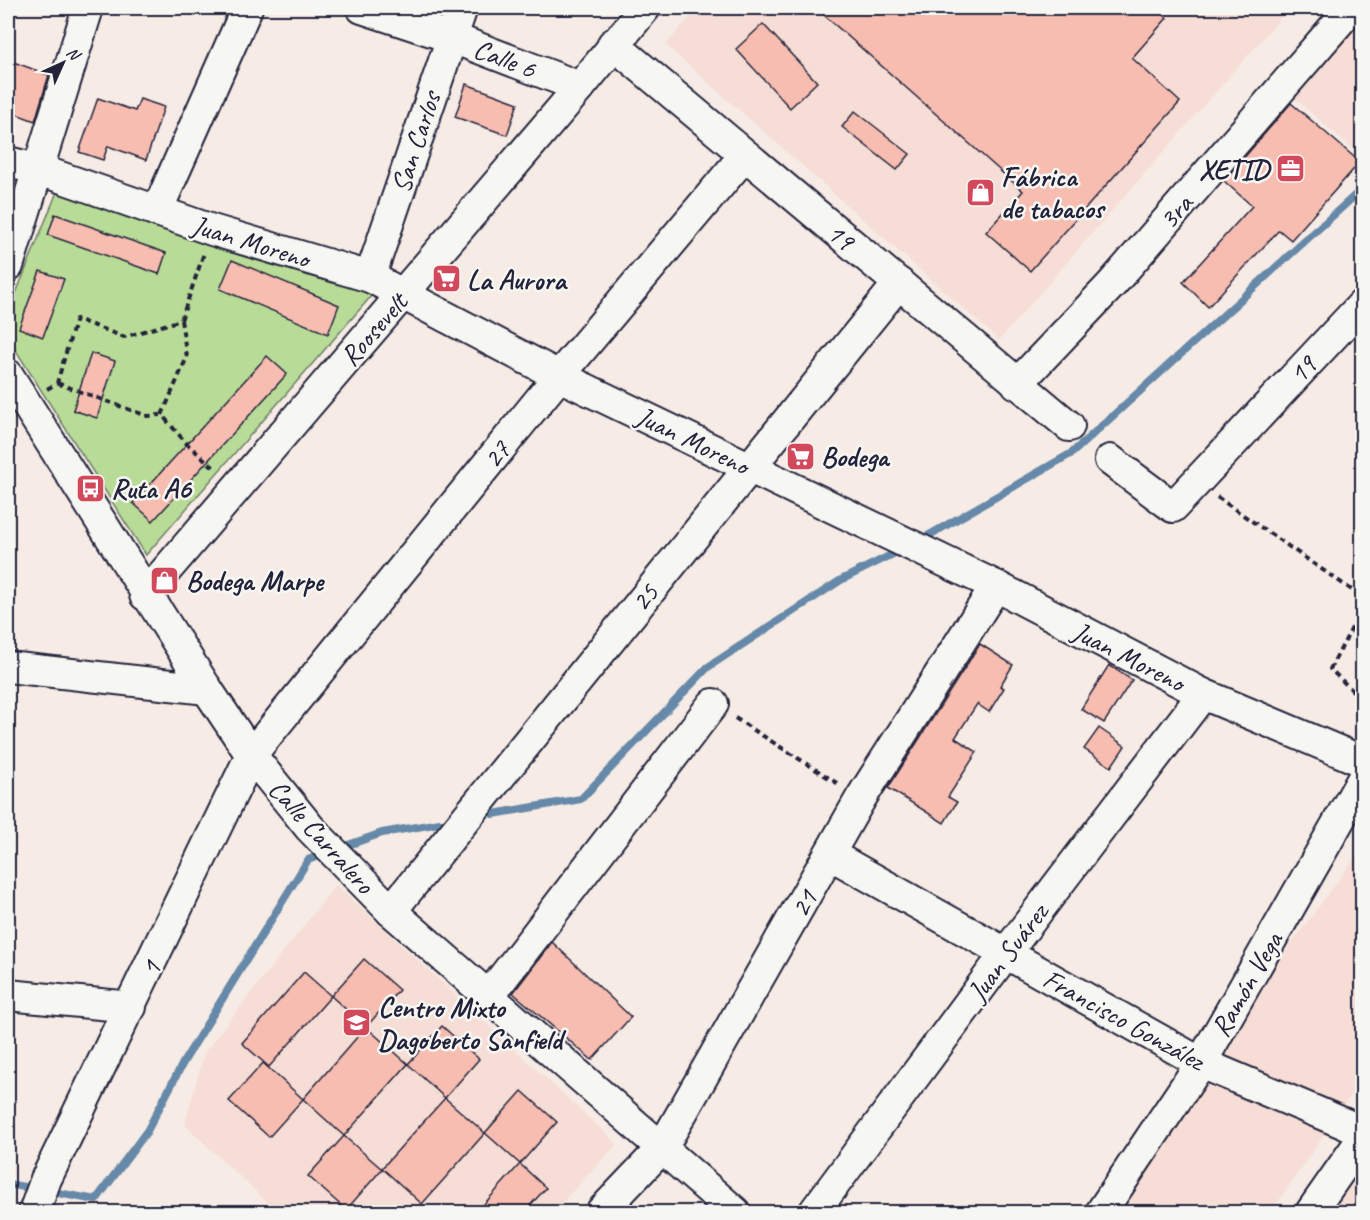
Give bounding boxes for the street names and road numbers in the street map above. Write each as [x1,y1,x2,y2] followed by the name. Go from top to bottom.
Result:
[469,31,542,87] street label: Calle 6
[383,85,449,197] street label: San Carlos
[1151,185,1201,236] street label: 3ra
[186,207,317,277] street label: Juan Moreno
[820,215,863,259] street label: 19
[332,284,416,373] street label: Roosevelt
[1281,346,1325,390] street label: 19
[629,397,757,484] street label: Juan Moreno
[475,432,519,475] street label: 27
[623,575,667,618] street label: 25
[1065,613,1193,701] street label: Juan Moreno
[261,772,383,902] street label: Calle Carralero
[782,882,826,923] street label: 21
[958,895,1057,1010] street label: Juan Suárez
[1203,924,1291,1043] street label: Ramón Vega
[132,954,170,982] street label: 1
[1037,961,1212,1079] street label: Francisco González

